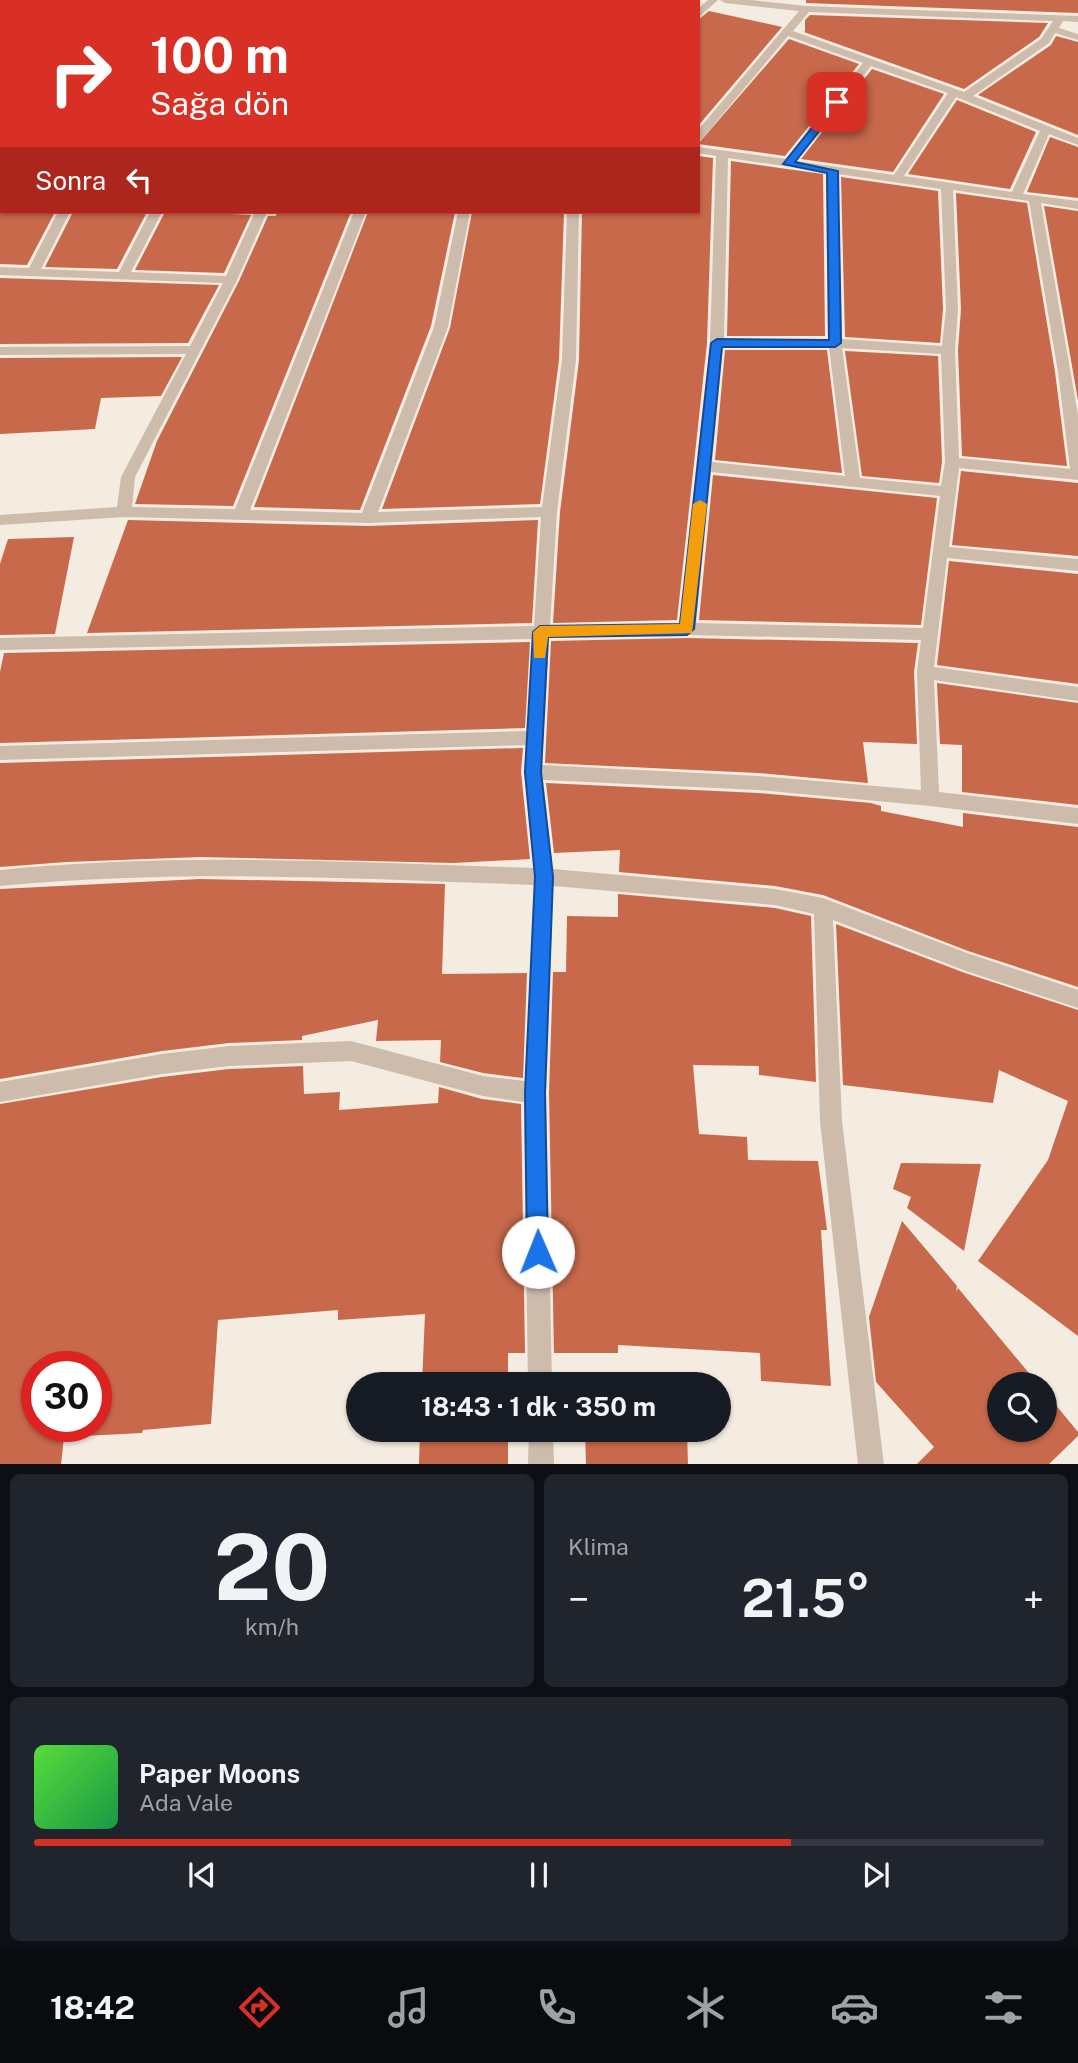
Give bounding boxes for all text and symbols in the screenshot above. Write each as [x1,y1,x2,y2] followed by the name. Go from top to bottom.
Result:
[150,26,289,84] text: 100 m
[35,28,126,119] icon: right
[807,72,867,132] pin
[818,83,856,121] icon: arrive
[150,85,289,122] text: Sağa dön
[120,161,158,199] icon: left
[35,165,106,196] text: Sonra
[501,1215,575,1289] position arrow
[21,1351,112,1442] speed limit sign: 30
[987,1372,1057,1442] map controls
[987,1372,1057,1442] button: search
[421,1391,656,1422] text: 18:43 · 1 dk · 350 m
[214,1514,330,1620] text: 20
[568,1533,629,1560] text: Klima
[741,1568,871,1629] text: 21.5°
[568,1577,589,1622] text: −
[1023,1577,1044,1622] text: +
[245,1613,299,1640] text: km/h
[139,1758,300,1789] text: Paper Moons
[139,1789,233,1816] text: Ada Vale
[183,1856,221,1894] icon: previous
[520,1856,558,1894] icon: pause
[857,1856,895,1894] icon: next
[235,1983,284,2032] icon: directions
[384,1983,433,2032] icon: music
[532,1983,581,2032] icon: phone
[681,1983,730,2032] icon: climate
[830,1983,879,2032] icon: car
[979,1983,1028,2032] icon: filters
[50,1989,135,2026] text: 18:42

